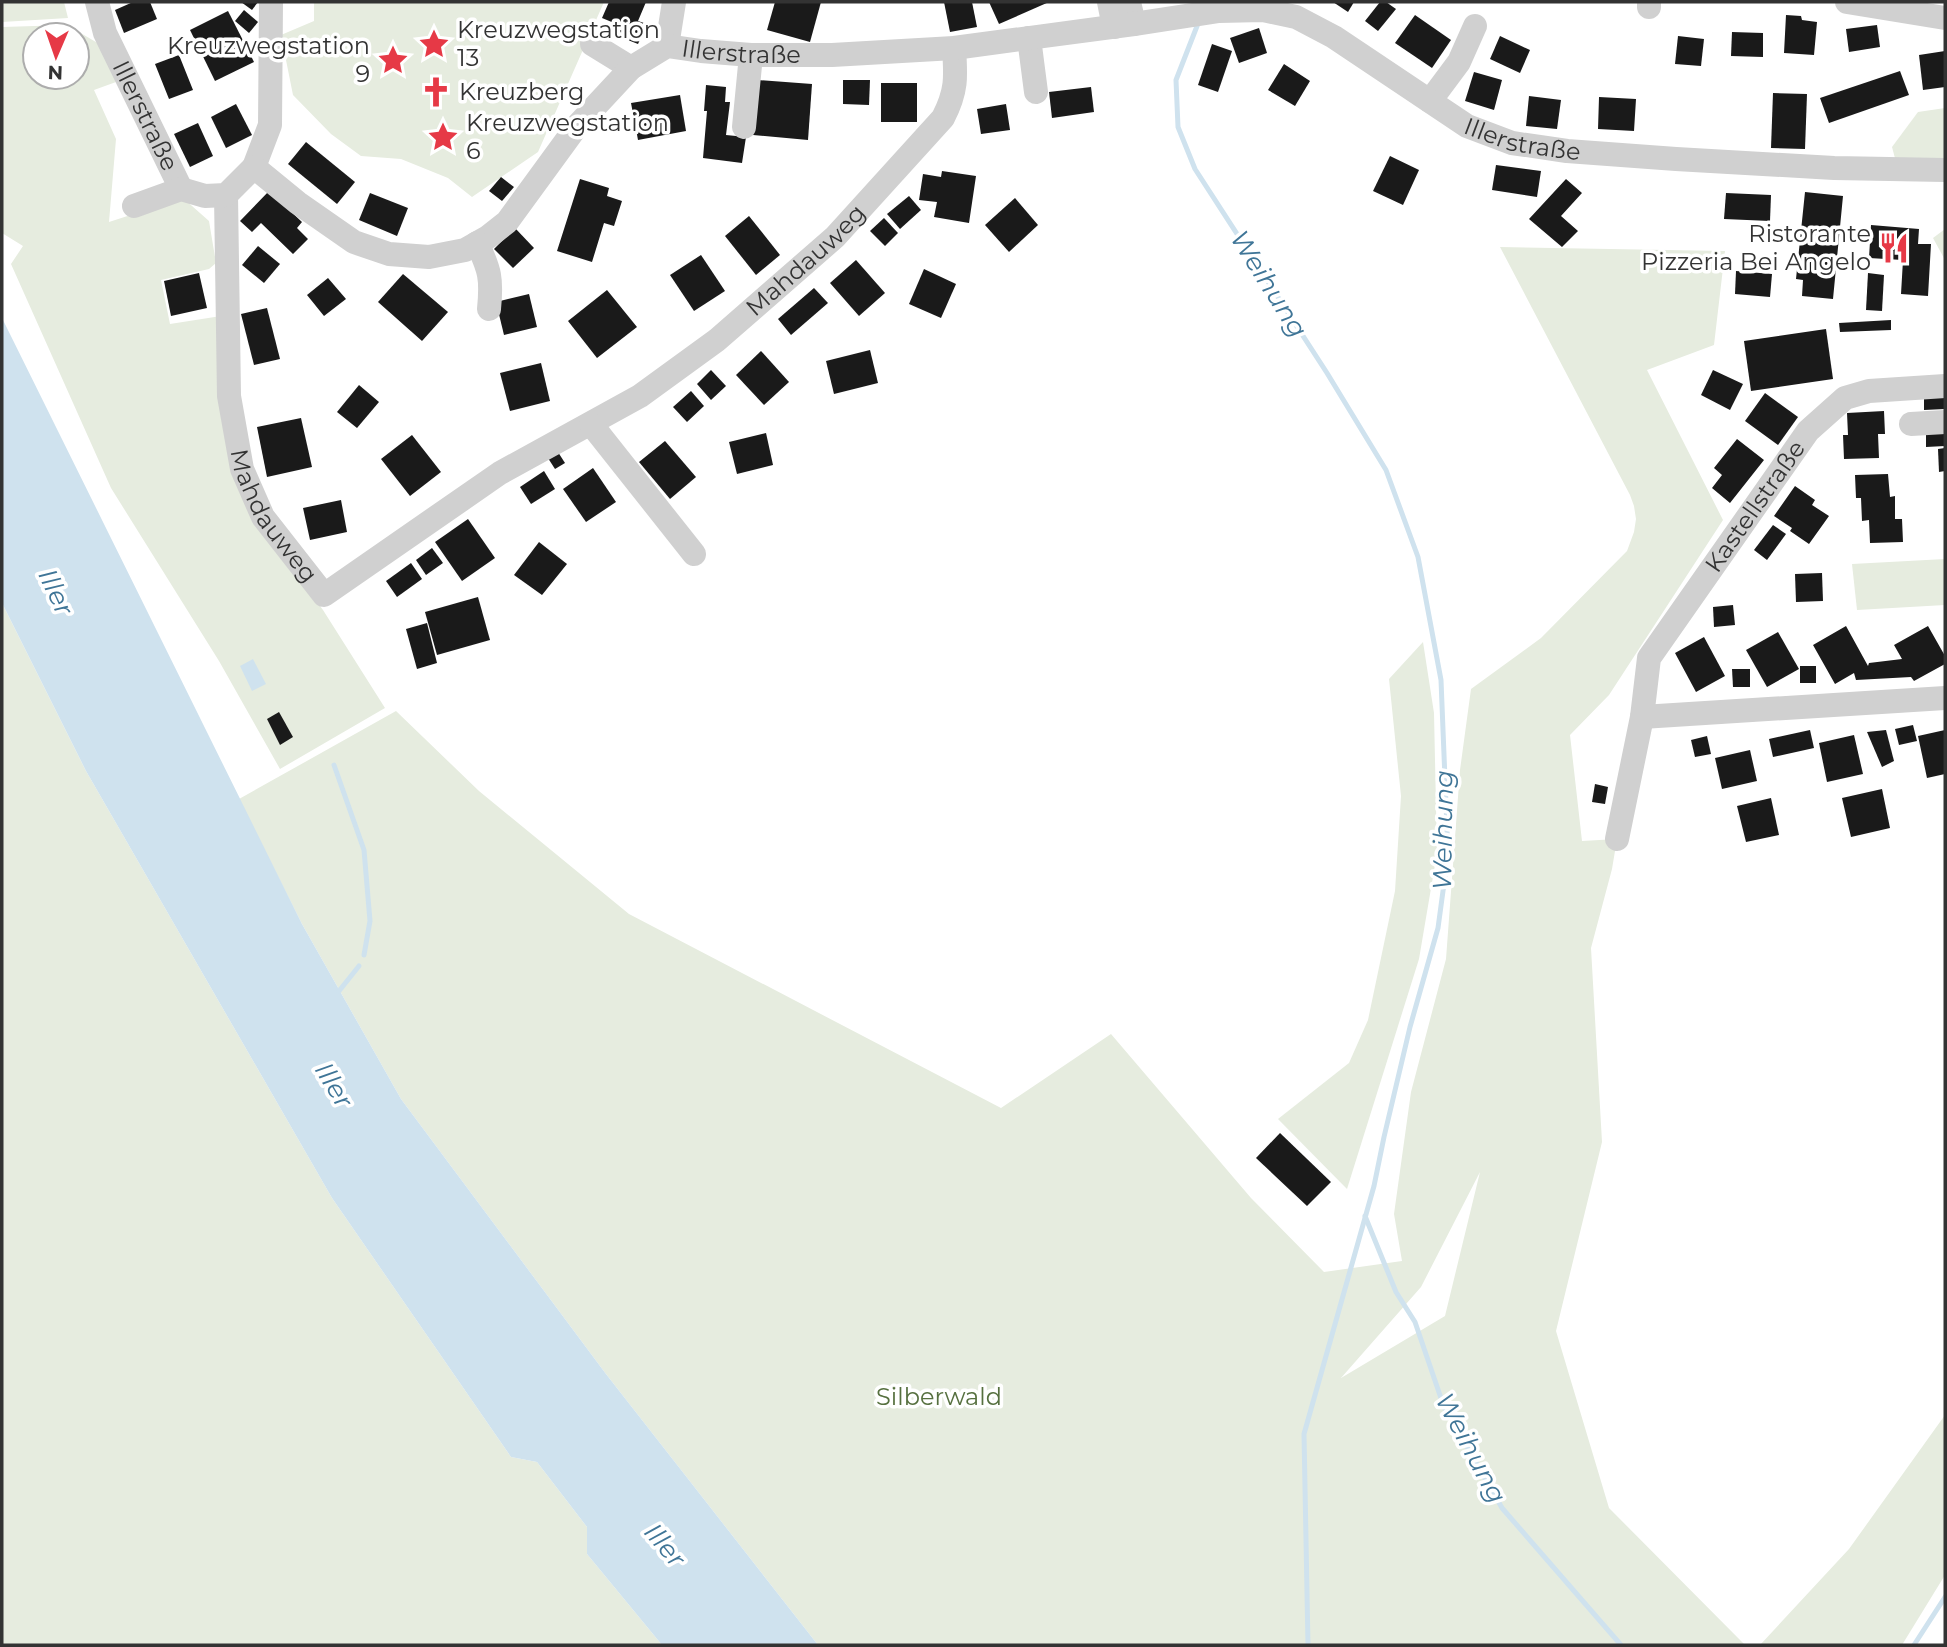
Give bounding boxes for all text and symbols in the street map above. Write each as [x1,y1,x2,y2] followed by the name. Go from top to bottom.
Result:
[457,15,660,72] place label: Kreuzwegstation 13
[21,21,91,91] north arrow
[417,27,451,61] place icon: Kreuzwegstation 13
[167,31,370,88] place label: Kreuzwegstation 9
[680,33,801,69] street label: Illerstraße
[376,43,410,77] place icon: Kreuzwegstation 9
[107,56,185,175] street label: Illerstraße
[47,61,64,84] text: N
[419,75,453,109] church icon: Kreuzberg
[459,77,585,106] place label: Kreuzberg
[466,108,669,165] place label: Kreuzwegstation 6
[1460,111,1582,166] street label: Illerstraße
[426,120,460,154] place icon: Kreuzwegstation 6
[740,198,871,322] street label: Mahdauweg
[1641,219,1871,276] place label: Ristorante Pizzeria Bei Angelo
[1224,225,1314,343] water label: Weihung
[1877,231,1911,265] restaurant icon: Ristorante Pizzeria Bei Angelo
[1699,435,1811,578] street label: Kastellstraße
[225,447,324,588] street label: Mahdauweg
[31,563,81,621] water label: Iller
[1426,770,1460,890] water label: Weihung
[308,1056,360,1114] water label: Iller
[876,1382,1002,1411] park label: Silberwald
[1429,1387,1513,1509] water label: Weihung
[637,1516,693,1574] water label: Iller

